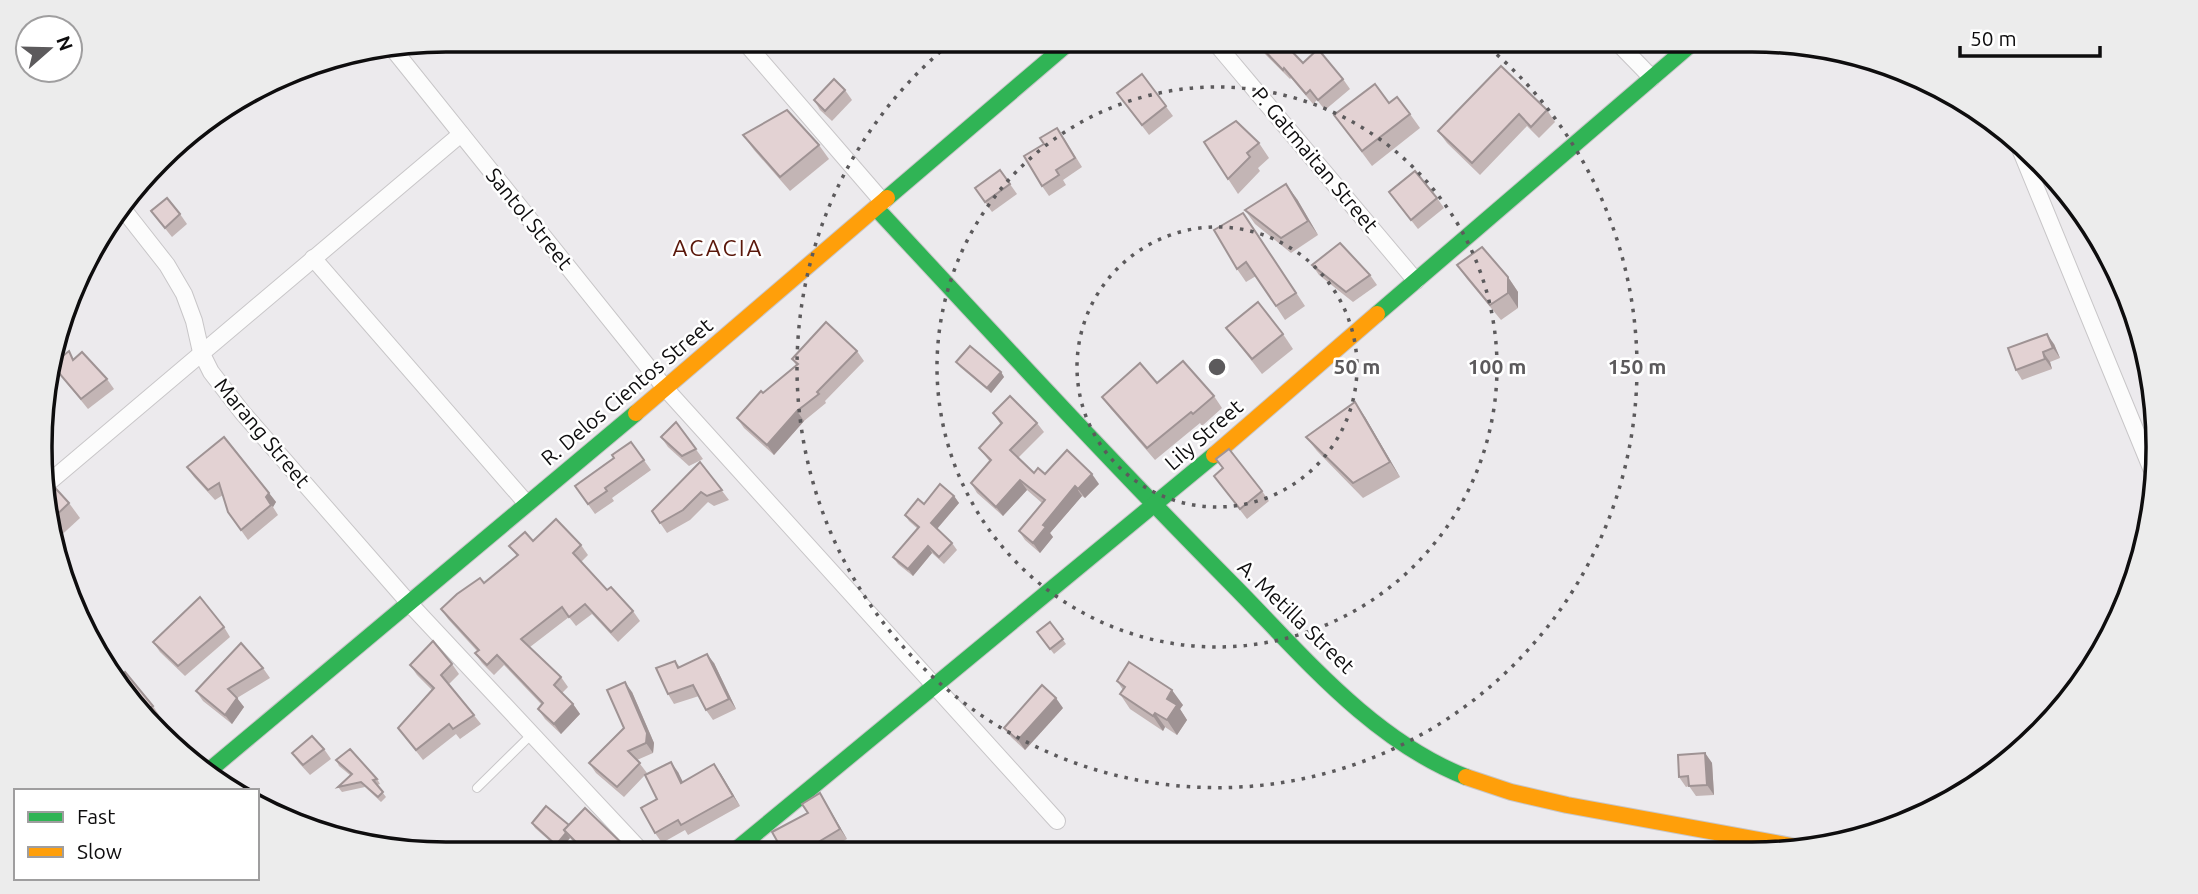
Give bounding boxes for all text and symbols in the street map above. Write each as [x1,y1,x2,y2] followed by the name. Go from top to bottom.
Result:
[14,14,84,84] north arrow
[1960,14,2100,58] scale bar
[1970,26,2017,50] text: 50 m
[52,33,78,54] text: N
[1248,82,1384,237] street label: P. Gatmaitan Street
[482,163,578,274] street label: Santol Street
[672,235,764,260] district label: ACACIA
[536,313,717,470] street label: R. Delos Cientos Street
[1334,354,1380,378] text: 50 m
[1468,354,1526,378] text: 100 m
[1608,354,1666,378] text: 150 m
[1205,355,1229,379] centre of rings
[210,373,315,492] street label: Marang Street
[1160,394,1247,474] street label: Lily Street
[1233,555,1360,678] street label: A. Metilla Street
[14,789,259,880] legend
[77,804,115,828] text: Fast
[77,839,122,863] text: Slow

